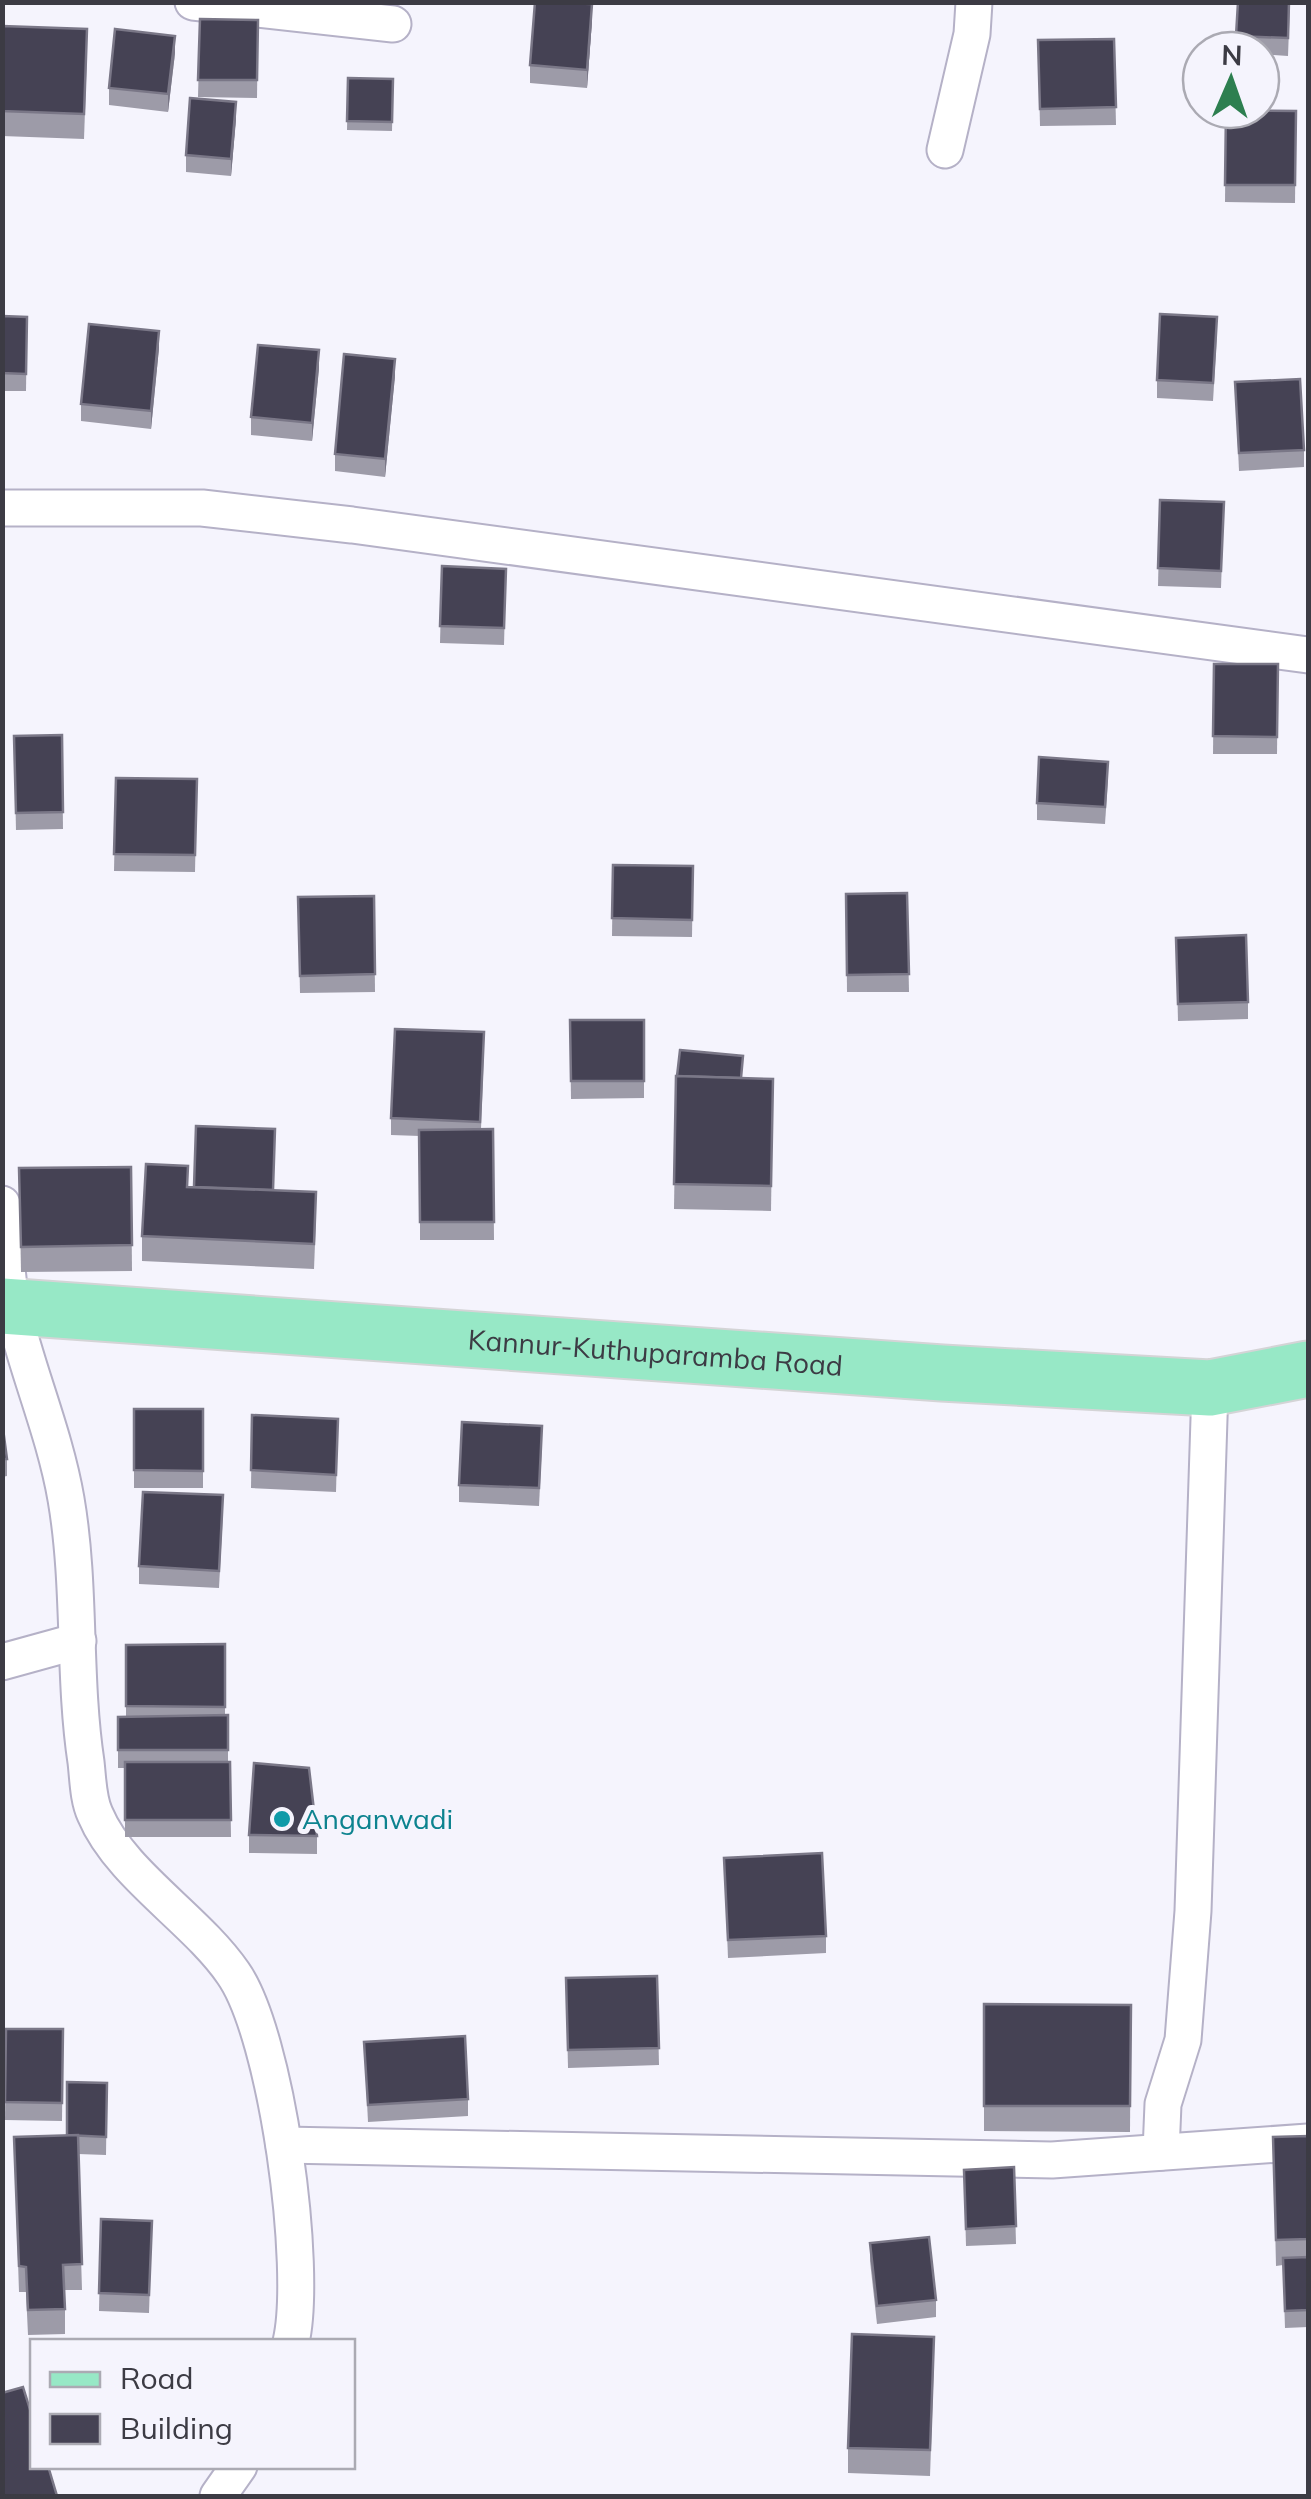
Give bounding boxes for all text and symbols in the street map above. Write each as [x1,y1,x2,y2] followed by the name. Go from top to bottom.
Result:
[1181,30,1281,130] north arrow
[1221,37,1243,72] text: N
[467,1321,844,1383] street label: Kannur-Kuthuparamba Road
[302,1801,453,1836] place label: Anganwadi
[271,1808,293,1830] marker: Anganwadi
[30,2339,355,2469] legend
[120,2359,194,2397] text: Road
[120,2409,233,2447] text: Building

